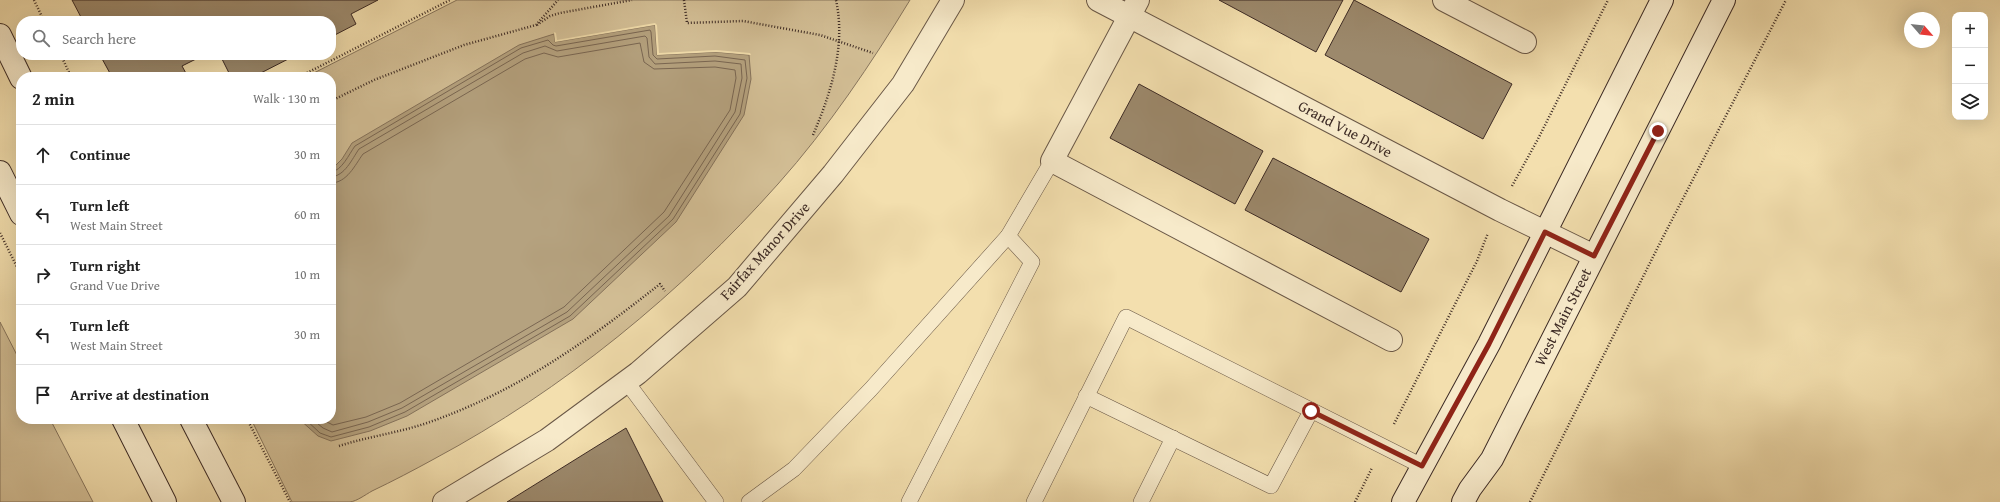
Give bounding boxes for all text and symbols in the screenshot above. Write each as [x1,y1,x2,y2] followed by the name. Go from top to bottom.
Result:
[1904,12,1940,48] north arrow
[1952,12,1988,120] map controls
[1952,12,1988,48] button: +
[16,16,336,60] search box
[30,27,52,49] icon: search
[62,28,136,49] text: Search here
[1952,48,1988,84] button: −
[1952,84,1988,120] button: layers
[32,86,74,111] text: 2 min
[253,89,320,108] text: Walk · 130 m
[1295,95,1396,162] street label: Grand Vue Drive
[1649,122,1667,140] route end
[32,144,54,166] icon: ahead
[70,144,131,165] text: Continue
[294,145,320,164] text: 30 m
[70,195,129,216] text: Turn left
[715,197,814,304] street label: Fairfax Manor Drive
[32,204,54,226] icon: left
[294,205,320,224] text: 60 m
[70,216,163,235] text: West Main Street
[70,255,141,276] text: Turn right
[32,264,54,286] icon: right
[1529,264,1597,369] street label: West Main Street
[294,265,320,284] text: 10 m
[70,276,160,295] text: Grand Vue Drive
[70,315,129,336] text: Turn left
[32,324,54,346] icon: left
[294,325,320,344] text: 30 m
[70,336,163,355] text: West Main Street
[32,384,54,406] icon: arrive
[70,384,209,405] text: Arrive at destination
[1302,402,1320,420] route start

